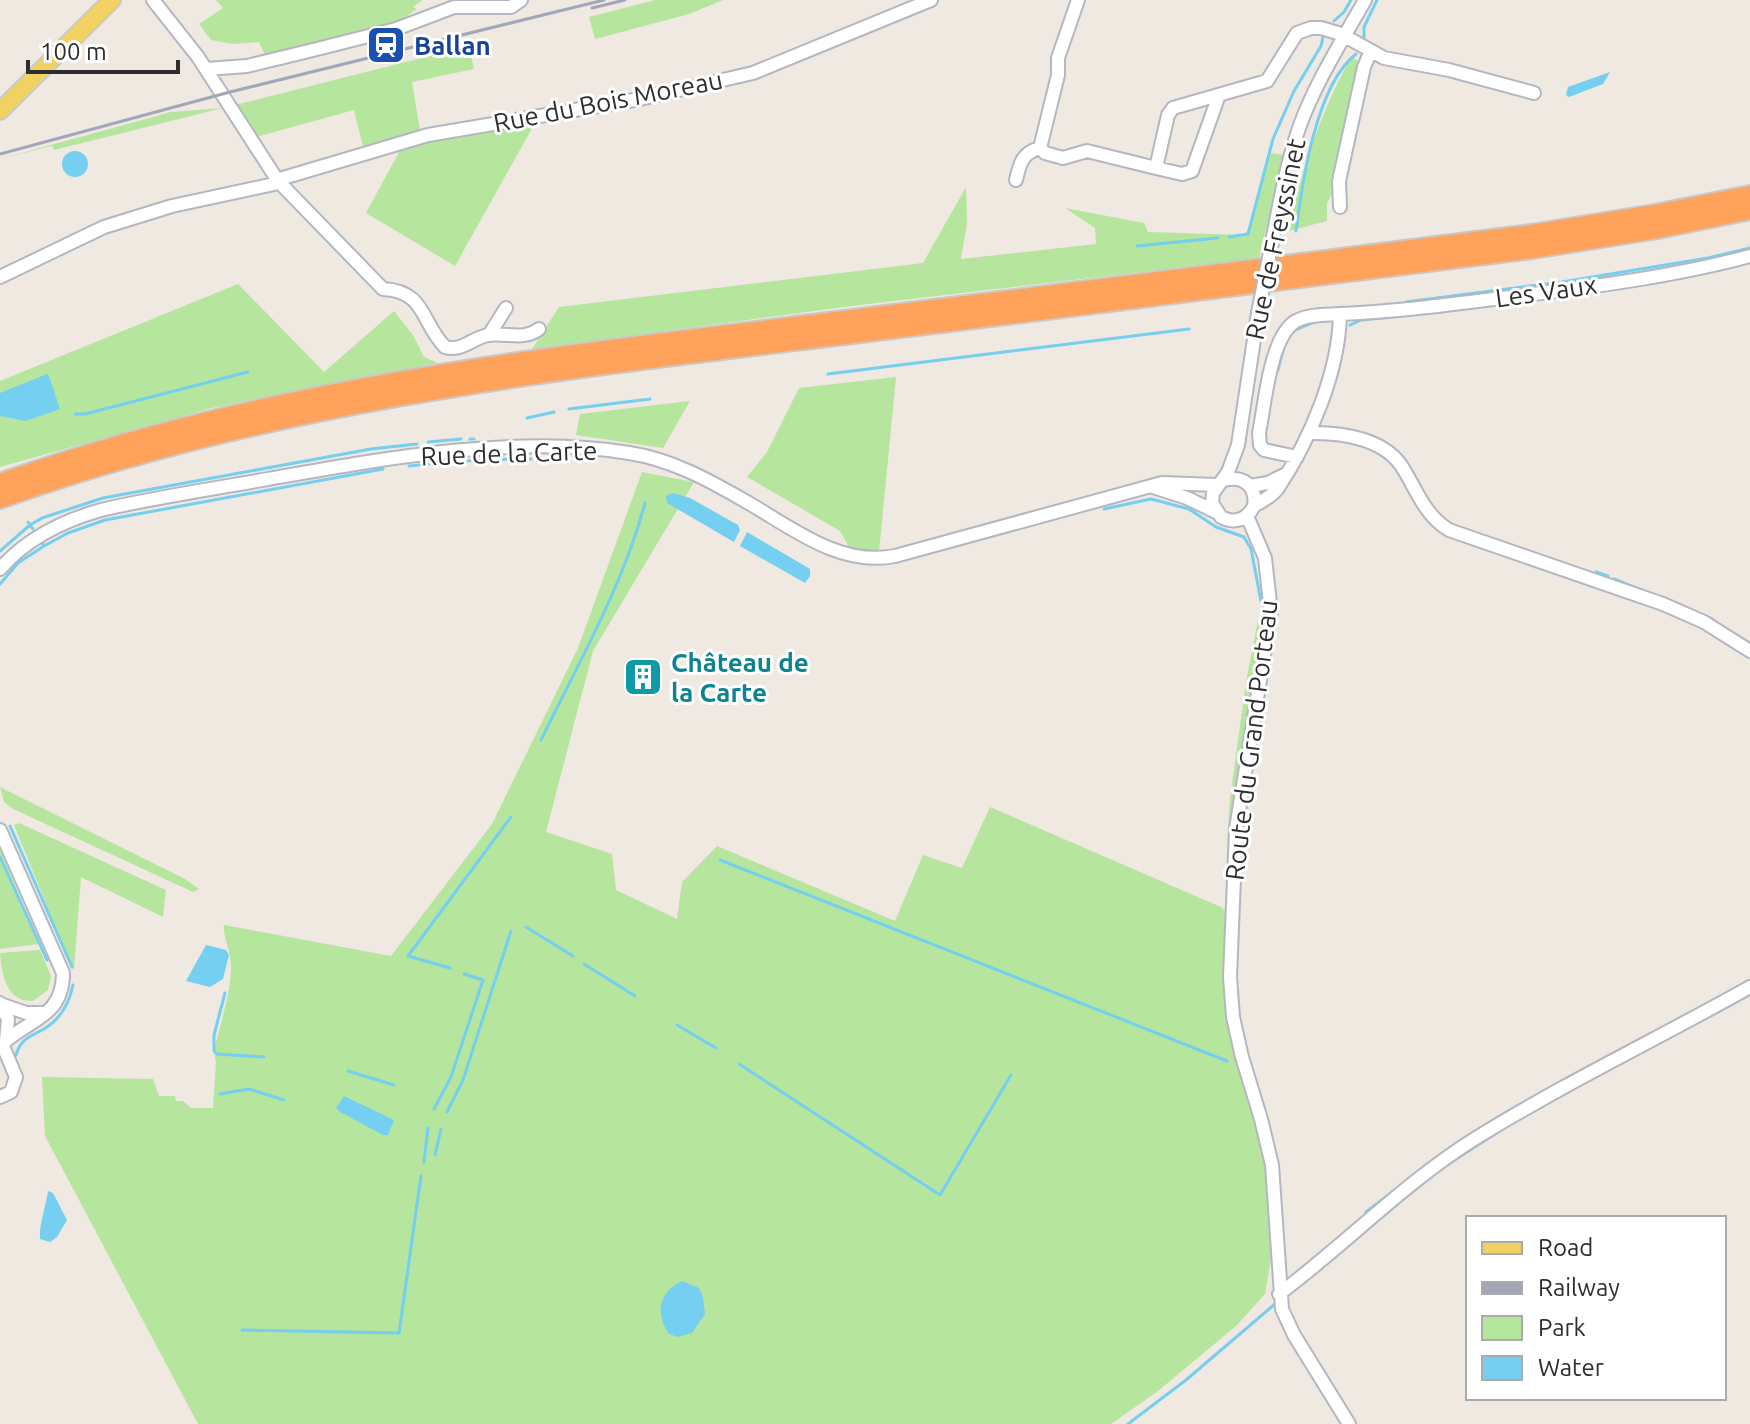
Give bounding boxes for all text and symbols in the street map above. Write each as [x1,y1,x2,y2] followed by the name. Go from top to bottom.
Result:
[28,24,178,74] scale bar
[365,24,407,66] station icon: Ballan
[414,31,491,60] place label: Ballan
[40,38,107,65] text: 100 m
[491,65,725,137] street label: Rue du Bois Moreau
[1239,136,1311,342] street label: Rue de Freyssinet
[1493,270,1599,312] street label: Les Vaux
[420,435,598,471] street label: Rue de la Carte
[1219,598,1283,882] street label: Route du Grand Porteau
[671,648,809,707] place label: Château de la Carte
[622,656,664,698] building icon: Château de la Carte
[1466,1216,1726,1400] legend
[1538,1234,1593,1261] text: Road
[1538,1274,1620,1301] text: Railway
[1538,1314,1586,1341] text: Park
[1538,1354,1604,1381] text: Water

